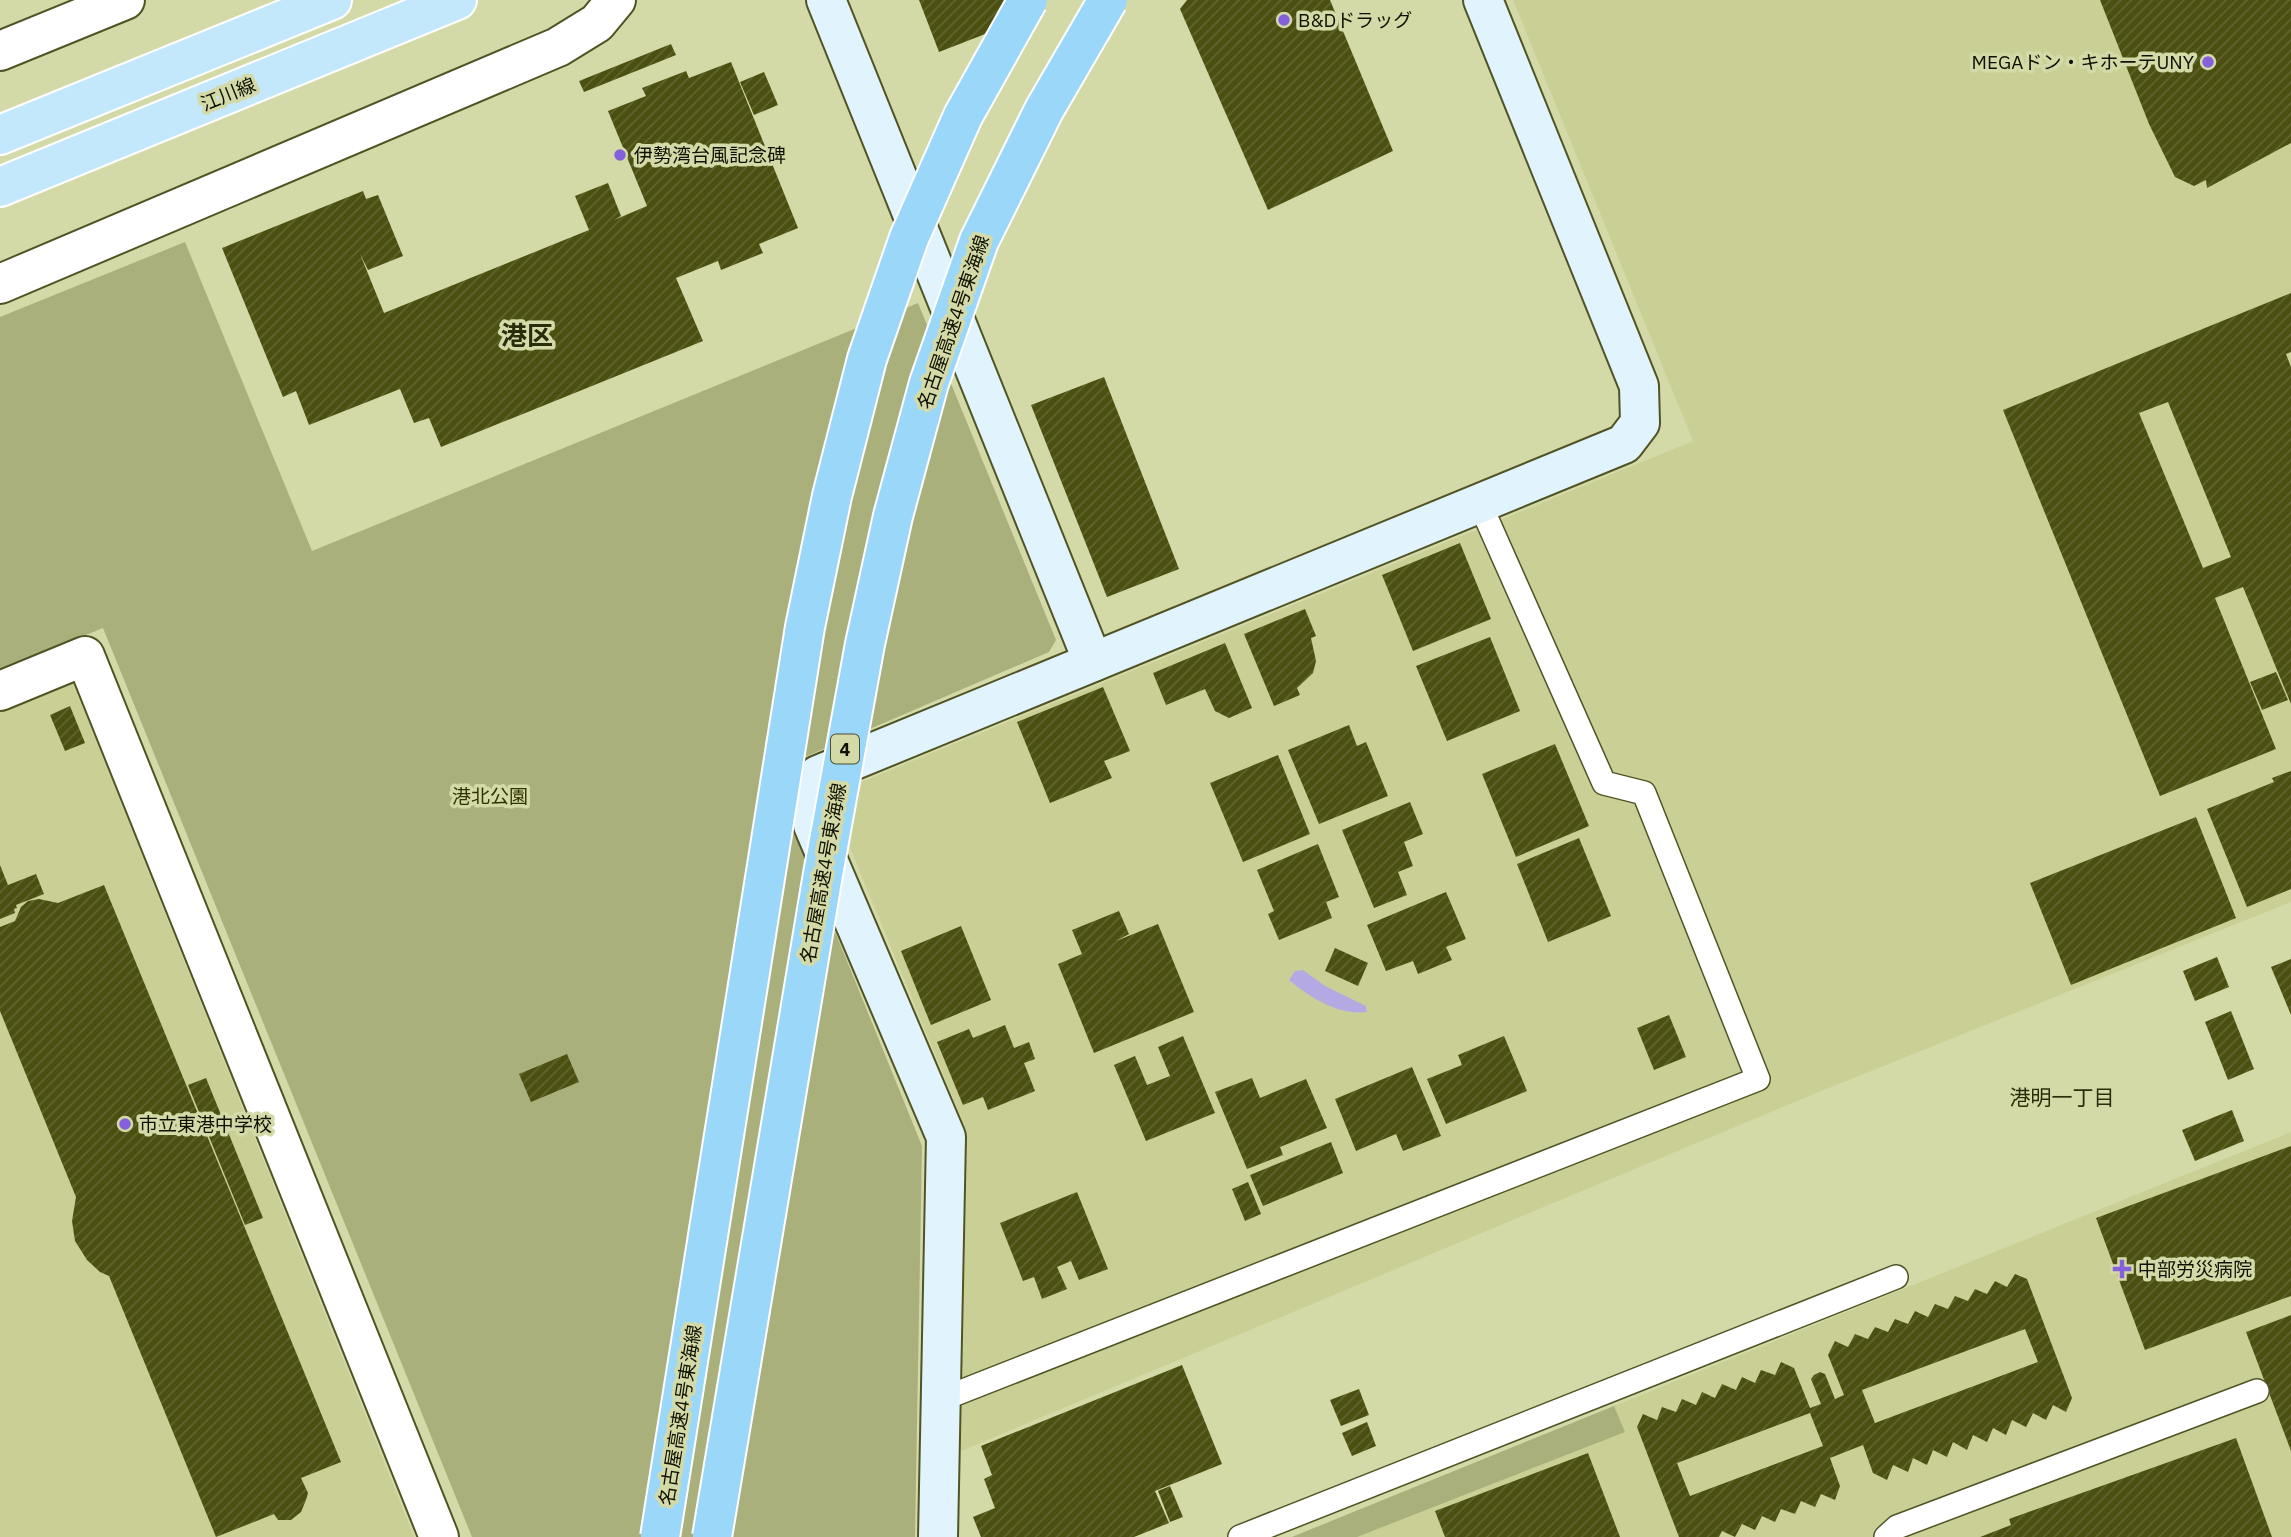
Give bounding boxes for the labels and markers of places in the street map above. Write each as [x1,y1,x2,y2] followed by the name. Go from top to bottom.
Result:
[1298,8,1412,32] place label: B&Dドラッグ
[1276,12,1292,28] marker: B&Dドラッグ
[1972,50,2195,74] place label: MEGAドン・キホーテUNY
[2200,54,2216,70] marker: MEGAドン・キホーテUNY
[634,143,786,167] place label: 伊勢湾台風記念碑
[612,147,628,163] marker: 伊勢湾台風記念碑
[139,1112,272,1136] place label: 市立東港中学校
[117,1116,133,1132] marker: 市立東港中学校
[2138,1257,2252,1281] place label: 中部労災病院
[2112,1259,2132,1279] marker: 中部労災病院

